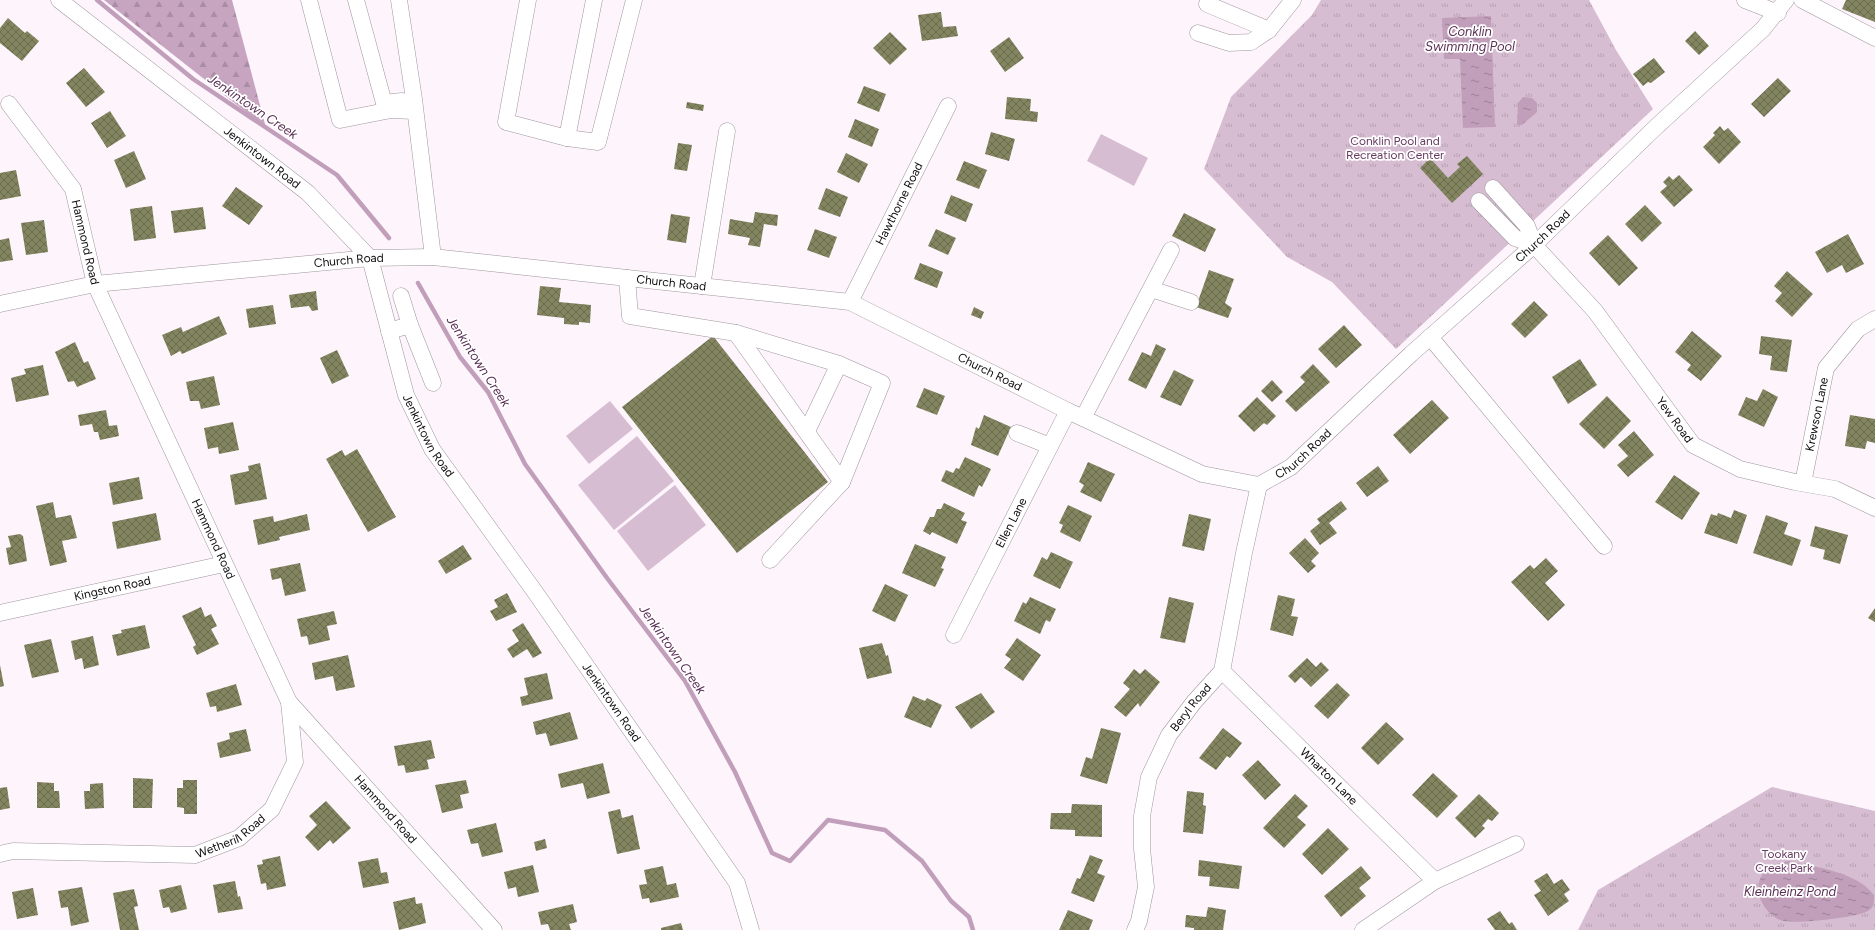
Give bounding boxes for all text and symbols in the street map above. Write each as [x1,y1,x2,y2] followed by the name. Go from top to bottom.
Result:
[1425,24,1515,54] water label: Conklin Swimming Pool
[204,70,301,142] water label: Jenkintown Creek
[221,123,303,191] street label: Jenkintown Road
[1346,134,1444,162] park label: Conklin Pool and Recreation Center
[873,160,926,247] street label: Hawthorne Road
[69,198,102,286] street label: Hammond Road
[1513,207,1573,265] street label: Church Road
[313,251,384,270] street label: Church Road
[636,272,707,293] street label: Church Road
[443,312,514,410] water label: Jenkintown Creek
[955,350,1024,394] street label: Church Road
[1803,376,1831,453] street label: Krewson Lane
[400,392,457,480] street label: Jenkintown Road
[1653,394,1696,445] street label: Yew Road
[1273,426,1334,482] street label: Church Road
[993,495,1030,550] street label: Ellen Lane
[189,497,238,581] street label: Hammond Road
[73,573,152,604] street label: Kingston Road
[636,601,709,697] water label: Jenkintown Creek
[579,660,644,744] street label: Jenkintown Road
[1167,681,1214,734] street label: Beryl Road
[1297,745,1361,808] street label: Wharton Lane
[351,772,420,846] street label: Hammond Road
[194,811,268,861] street label: Wetherill Road
[1755,847,1813,875] park label: Tookany Creek Park
[1744,884,1837,899] water label: Kleinheinz Pond

